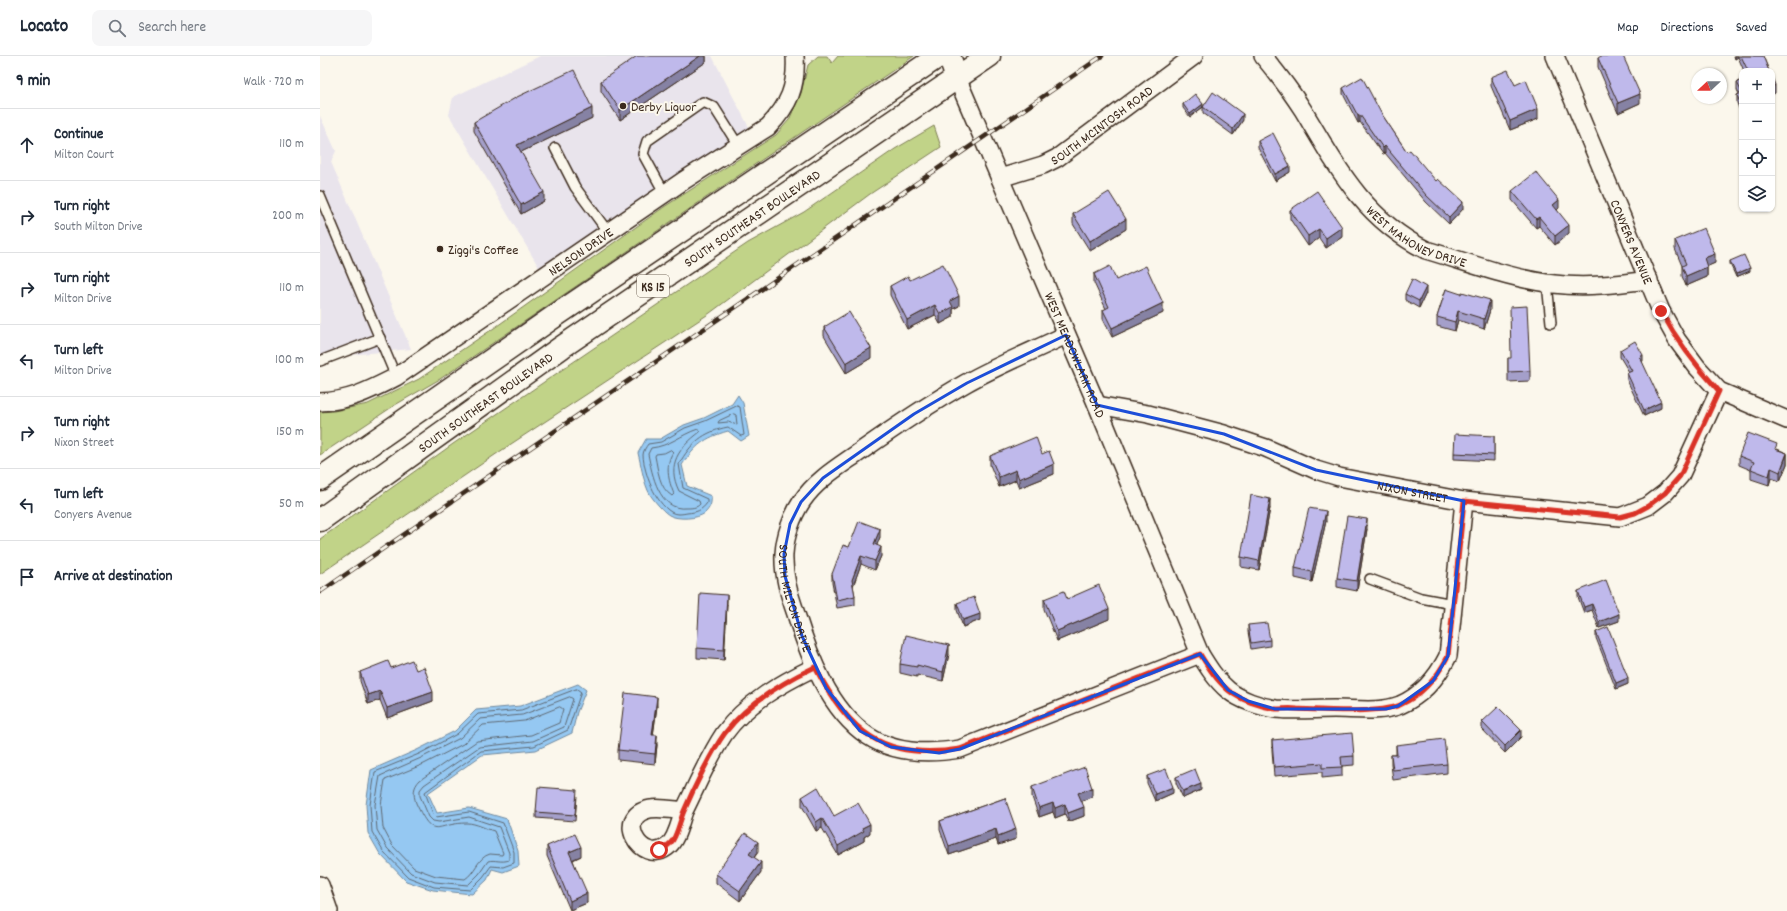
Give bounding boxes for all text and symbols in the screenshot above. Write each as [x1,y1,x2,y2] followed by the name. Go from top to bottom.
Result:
[92,10,372,46] search box
[20,14,68,41] text: Locato
[106,17,128,39] icon: search
[138,17,206,39] text: Search here
[1617,18,1639,38] text: Map
[1661,18,1714,38] text: Directions
[1736,18,1767,38] text: Saved
[1691,68,1727,104] north arrow
[1739,68,1775,212] map controls
[1739,68,1775,104] button: +
[16,70,50,94] text: 9 min
[243,73,304,92] text: Walk · 720 m
[1048,82,1158,172] street label: SOUTH MCINTOSH ROAD
[631,98,697,118] place label: Derby Liquor
[618,101,628,111] marker: Derby Liquor
[1739,104,1775,140] button: −
[54,124,103,146] text: Continue
[16,134,38,156] icon: ahead
[279,135,304,154] text: 110 m
[1739,140,1775,176] button: locate
[54,146,114,165] text: Milton Court
[680,166,825,273] street label: SOUTH SOUTHEAST BOULEVARD
[1739,176,1775,212] button: layers
[54,196,110,218] text: Turn right
[1604,197,1657,289] street label: CONYERS AVENUE
[1360,202,1469,274] street label: WEST MAHONEY DRIVE
[16,206,38,228] icon: right
[272,207,304,226] text: 200 m
[54,218,143,237] text: South Milton Drive
[545,223,619,282] street label: NELSON DRIVE
[448,241,518,261] place label: Ziggi's Coffee
[435,244,445,254] marker: Ziggi's Coffee
[54,268,110,290] text: Turn right
[637,275,669,297] road number: KS 15
[16,278,38,300] icon: right
[279,279,304,298] text: 110 m
[54,290,112,309] text: Milton Drive
[1038,290,1109,421] street label: WEST MEADOWLARK ROAD
[1652,302,1670,320] route end
[54,340,103,362] text: Turn left
[415,348,558,459] street label: SOUTH SOUTHEAST BOULEVARD
[16,350,38,372] icon: left
[275,351,304,370] text: 100 m
[54,362,112,381] text: Milton Drive
[54,412,110,434] text: Turn right
[16,422,38,444] icon: right
[276,423,304,442] text: 150 m
[54,434,114,453] text: Nixon Street
[1375,476,1449,510] street label: NIXON STREET
[54,484,103,506] text: Turn left
[16,494,38,516] icon: left
[279,495,304,514] text: 50 m
[54,506,132,525] text: Conyers Avenue
[772,543,816,656] street label: SOUTH MILTON DRIVE
[16,566,38,588] icon: arrive
[54,566,172,588] text: Arrive at destination
[650,841,668,859] route start

